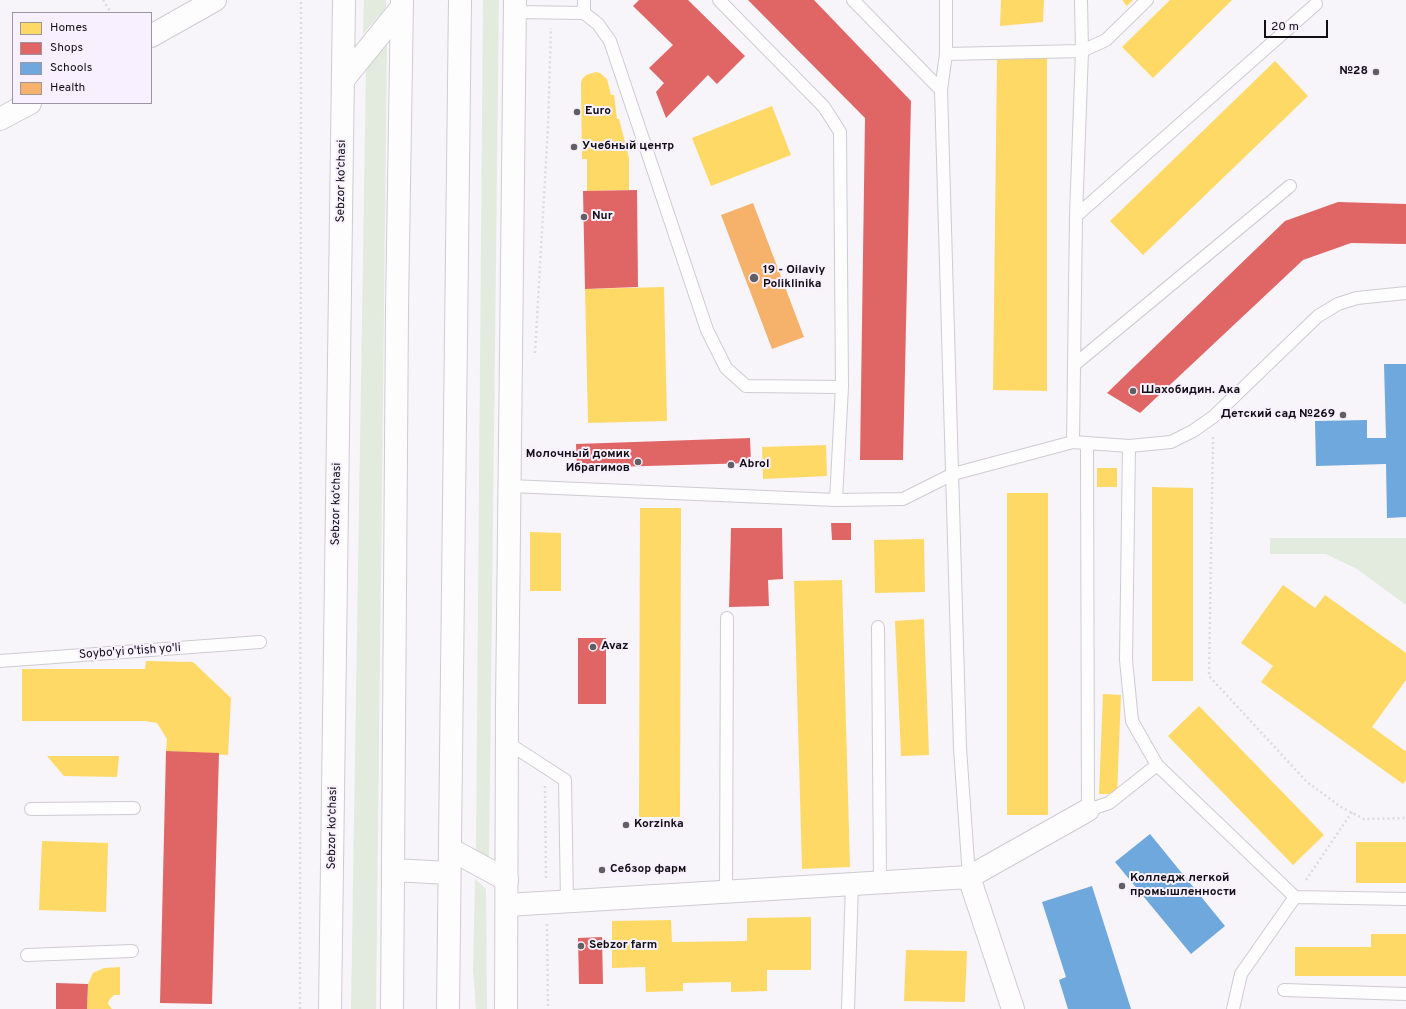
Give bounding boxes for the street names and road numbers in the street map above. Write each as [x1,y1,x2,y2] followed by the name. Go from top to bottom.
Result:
[334,140,350,222] street label: Sebzor ko‘chasi
[329,463,345,545] street label: Sebzor ko‘chasi
[79,641,181,663] street label: Soybo'yi o'tish yo'li
[325,787,341,869] street label: Sebzor ko‘chasi

